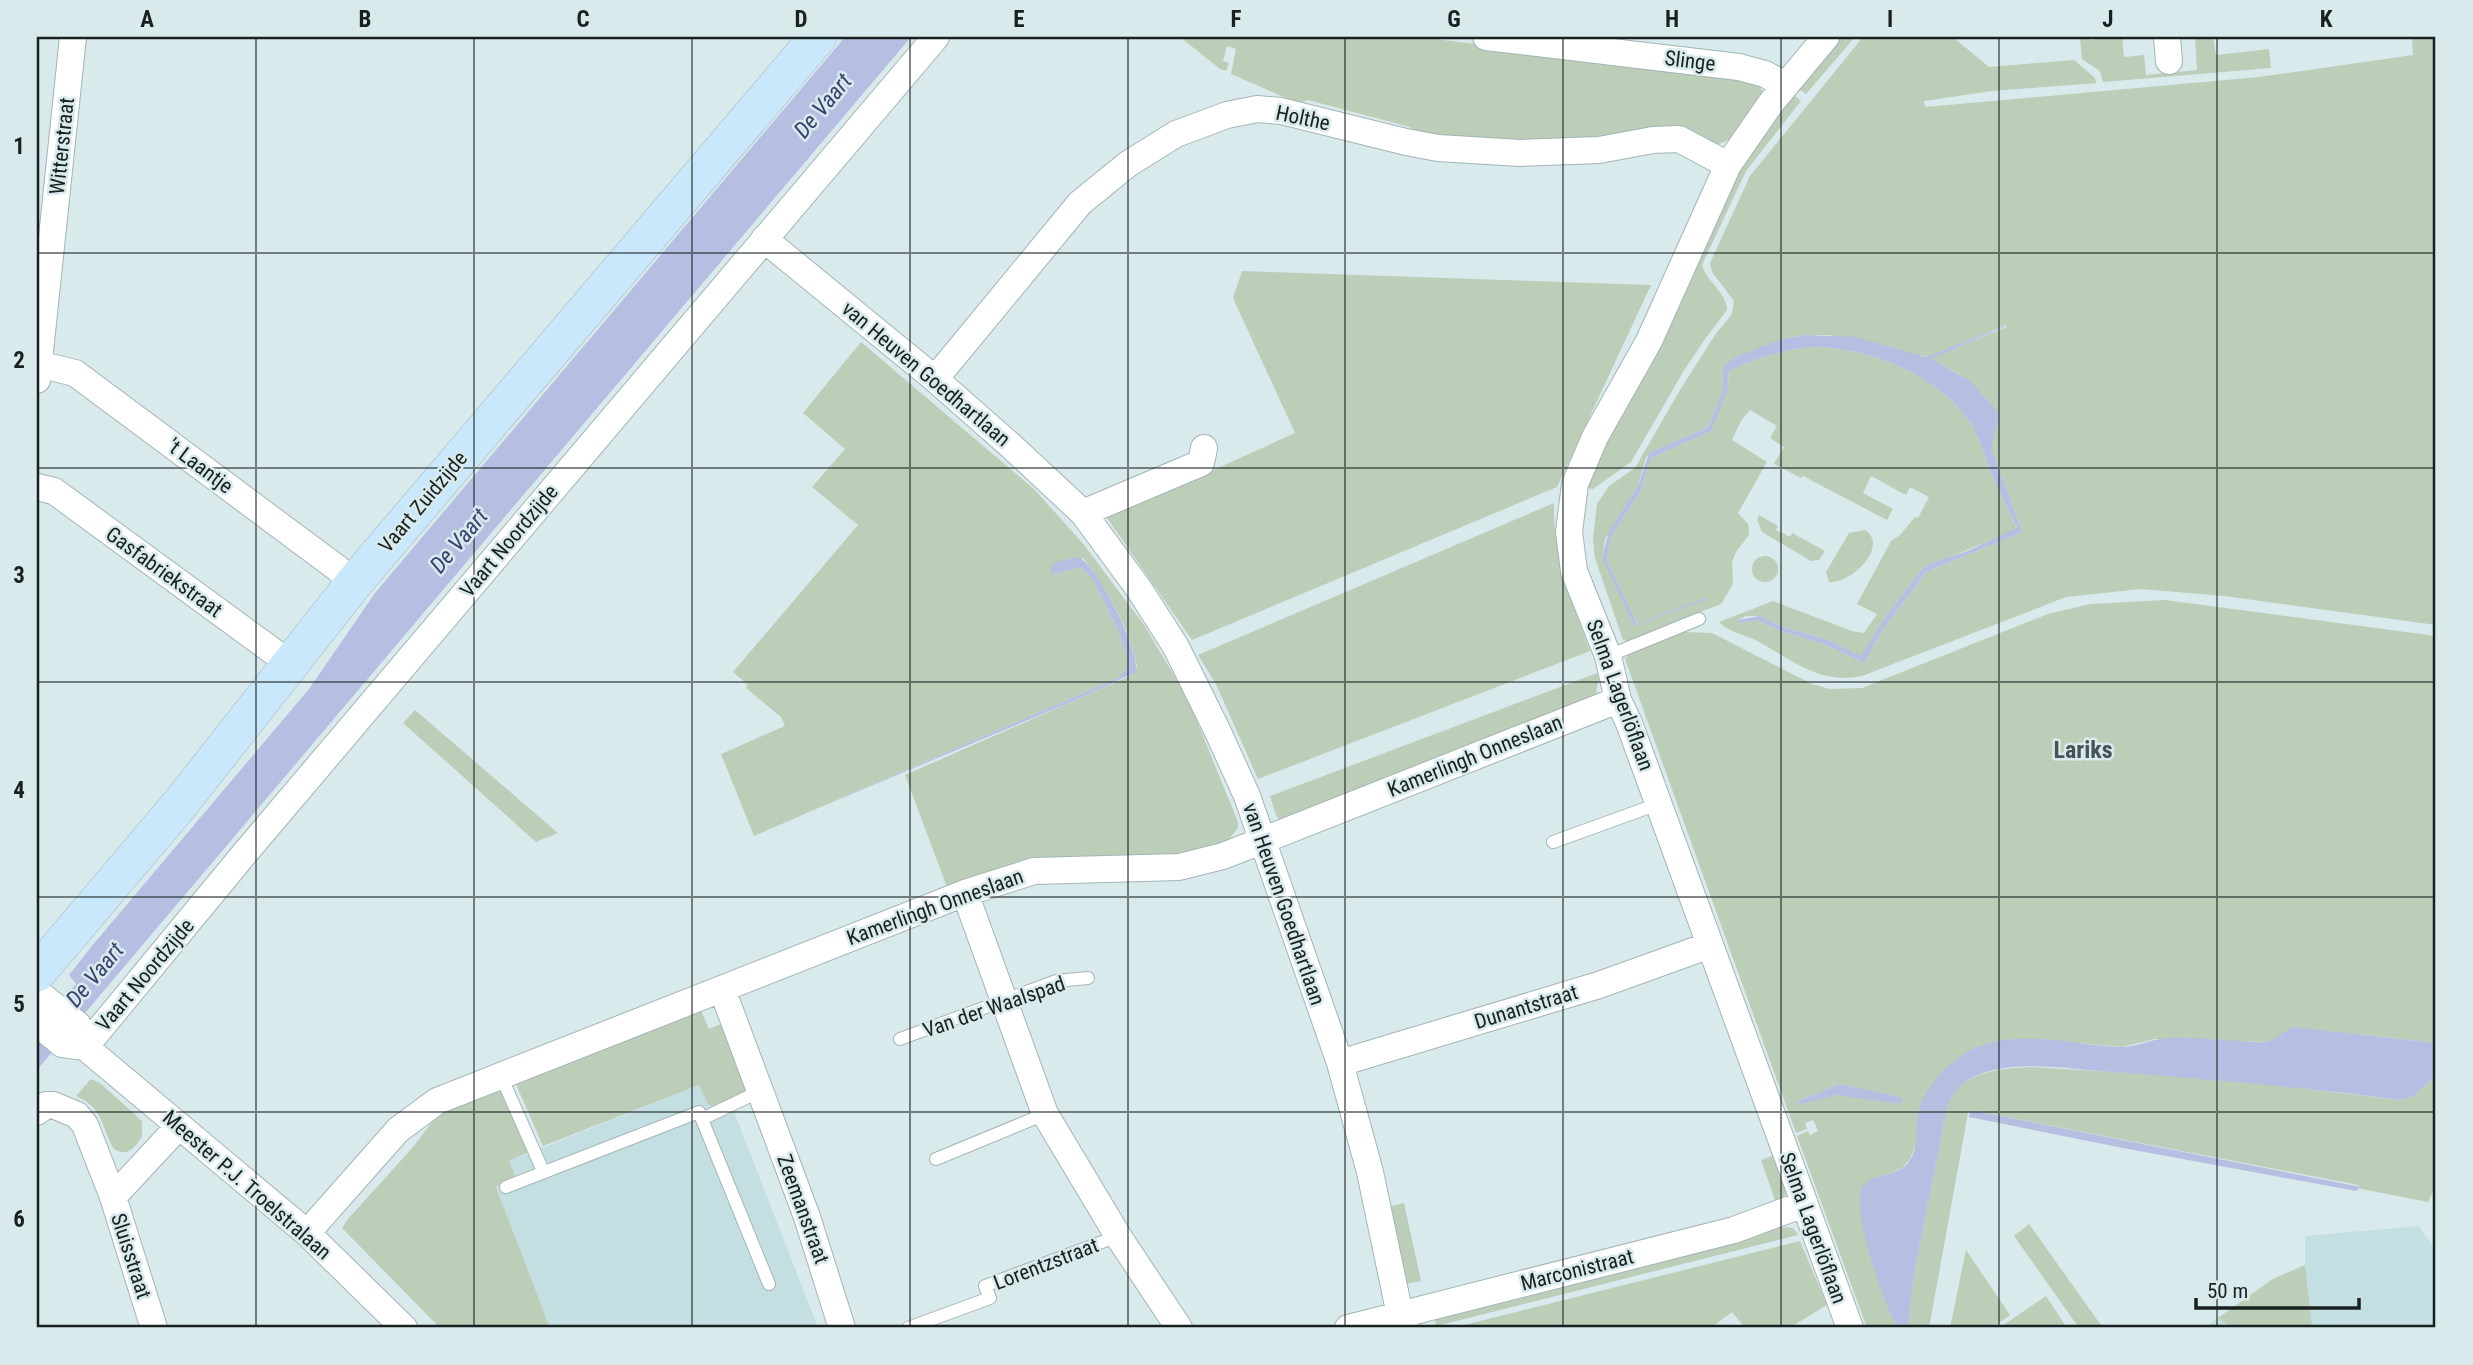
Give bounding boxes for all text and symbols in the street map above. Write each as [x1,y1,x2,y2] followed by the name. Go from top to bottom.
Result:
[140,6,154,33] text: A
[359,6,371,33] text: B
[576,6,590,33] text: C
[795,6,808,33] text: D
[1013,6,1025,33] text: E
[1231,6,1242,33] text: F
[1447,6,1461,33] text: G
[1665,6,1679,33] text: H
[1887,6,1893,33] text: I
[2102,6,2114,33] text: J
[2320,6,2333,33] text: K
[1663,46,1717,76] street label: Slinge
[788,68,858,144] water label: De Vaart
[45,96,79,196] street label: Witterstraat
[1274,101,1332,135] street label: Holthe
[13,133,25,160] text: 1
[837,297,1015,451] street label: van Heuven Goedhartlaan
[13,347,25,374] text: 2
[163,434,238,498] street label: 't Laantje
[374,446,472,557] street label: Vaart Zuidzijde
[455,480,563,602] street label: Vaart Noordzijde
[424,503,494,579] water label: De Vaart
[101,522,227,622] street label: Gasfabriekstraat
[13,562,25,589] text: 3
[1582,616,1658,774] street label: Selma Lagerlöflaan
[1384,710,1566,802] street label: Kamerlingh Onneslaan
[2053,736,2113,764] district label: Lariks
[13,777,25,804] text: 4
[1238,800,1330,1008] street label: van Heuven Goedhartlaan
[843,864,1027,950] street label: Kamerlingh Onneslaan
[91,914,199,1036] street label: Vaart Noordzijde
[60,937,130,1013] water label: De Vaart
[920,971,1068,1043] street label: Van der Waalspad
[1471,980,1581,1034] street label: Dunantstraat
[13,991,25,1018] text: 5
[158,1105,336,1265] street label: Meester P.J. Troelstralaan
[1775,1149,1851,1307] street label: Selma Lagerlöflaan
[772,1151,834,1267] street label: Zeemanstraat
[13,1206,25,1233] text: 6
[106,1210,156,1302] street label: Sluisstraat
[990,1233,1102,1295] street label: Lorentzstraat
[1518,1244,1636,1296] street label: Marconistraat
[2196,1267,2359,1311] scale bar
[2207,1279,2248,1303] text: 50 m

